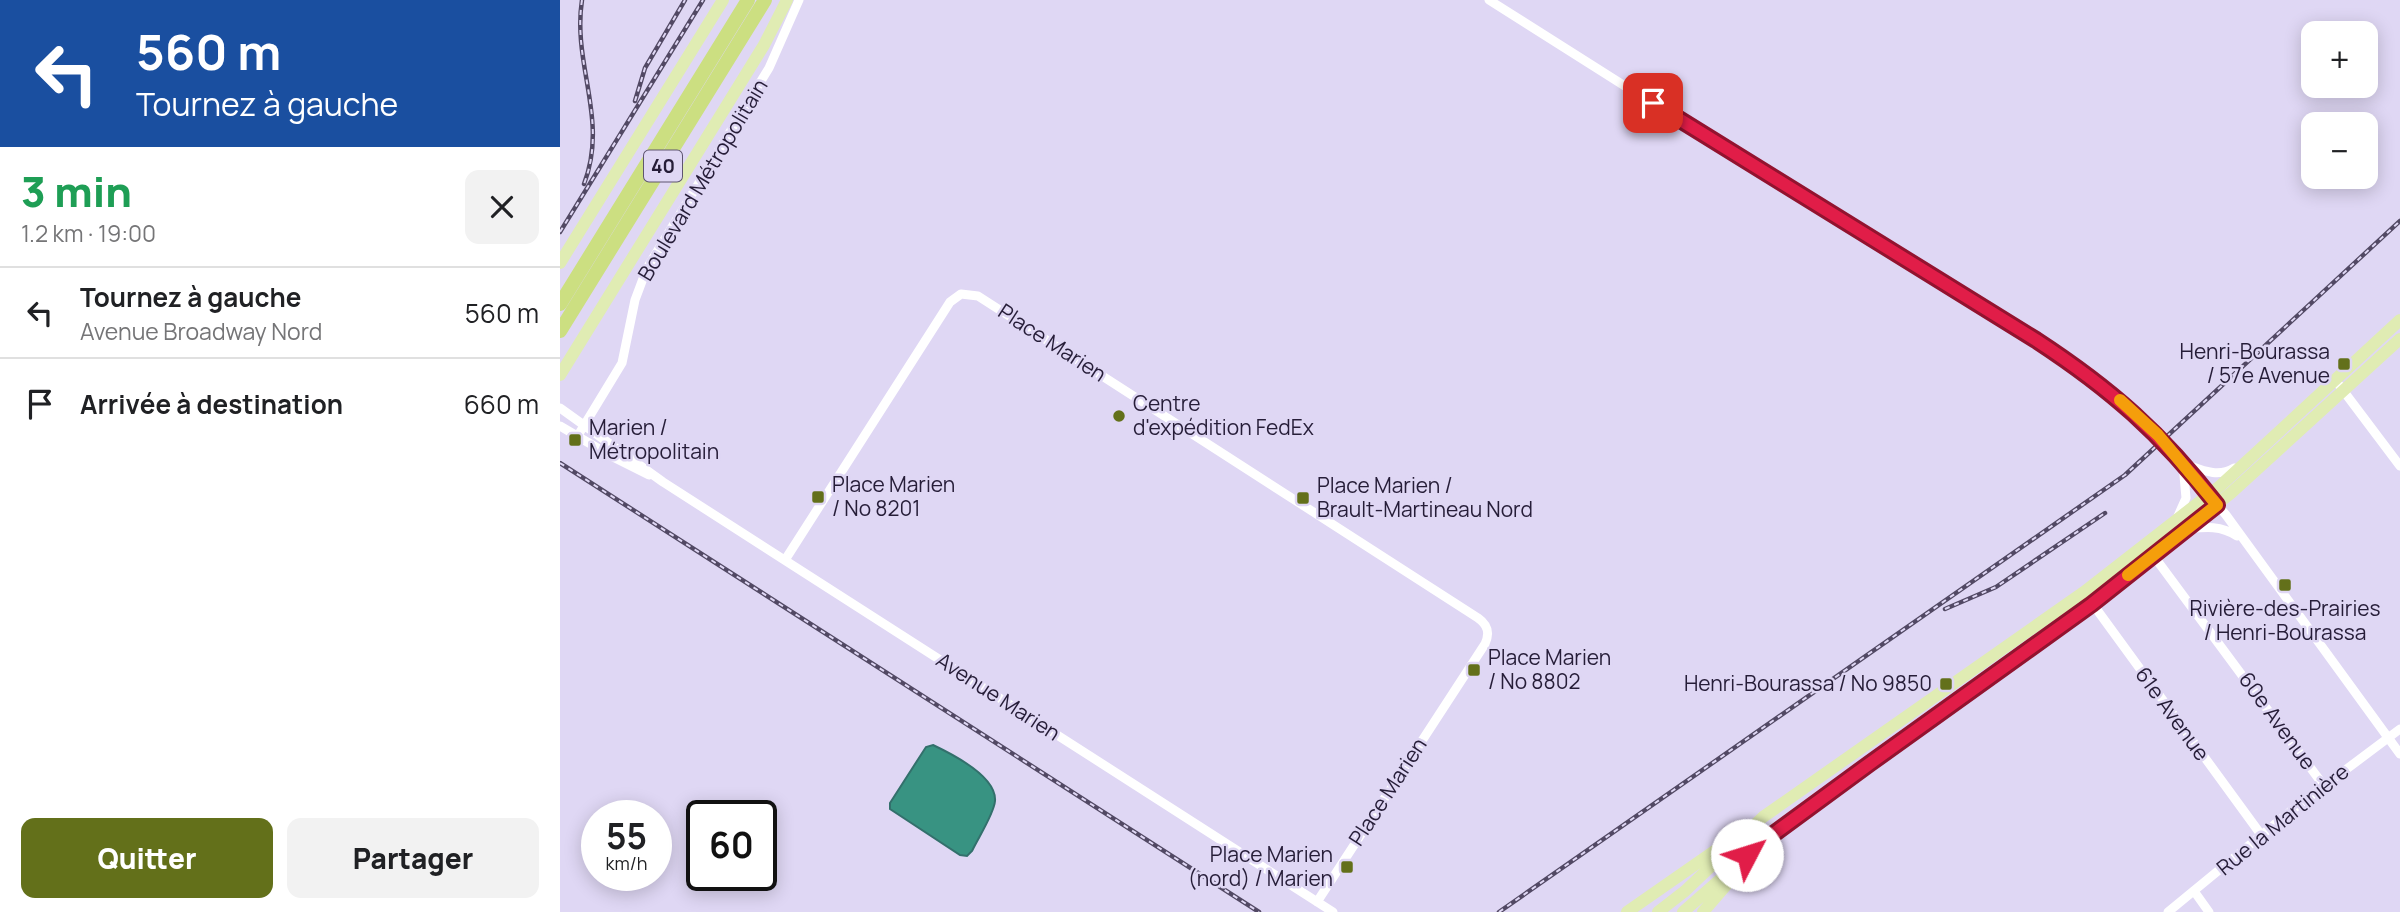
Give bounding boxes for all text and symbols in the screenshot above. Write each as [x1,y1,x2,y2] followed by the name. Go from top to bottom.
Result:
[136,18,281,85] text: 560 m
[2301,21,2378,189] map controls
[2301,21,2378,98] button: +
[21,28,112,119] icon: left
[631,73,773,285] street label: Boulevard Métropolitain
[1623,73,1683,133] pin
[136,82,398,126] text: Tournez à gauche
[1634,84,1672,122] icon: arrive
[2301,112,2378,189] button: −
[644,150,682,182] road number: 40
[21,162,132,220] text: 3 min
[465,170,539,244] button: close
[21,217,156,249] text: 1.2 km · 19:00
[80,279,301,315] text: Tournez à gauche
[21,294,59,332] icon: left
[465,295,539,331] text: 560 m
[993,297,1112,387] street label: Place Marien
[80,315,322,347] text: Avenue Broadway Nord
[2180,337,2330,389] place label: Henri-Bourassa / 57e Avenue
[2336,356,2352,372] marker: Henri-Bourassa / 57e Avenue
[21,385,59,423] icon: arrive
[80,386,343,422] text: Arrivée à destination
[464,386,539,422] text: 660 m
[1133,389,1314,441] place label: Centre d'expédition FedEx
[1111,408,1127,424] marker: Centre d'expédition FedEx
[589,413,719,465] place label: Marien / Métropolitain
[567,432,583,448] marker: Marien / Métropolitain
[832,470,955,522] place label: Place Marien / No 8201
[1317,471,1533,523] place label: Place Marien / Brault-Martineau Nord
[810,489,826,505] marker: Place Marien / No 8201
[1295,490,1311,506] marker: Place Marien / Brault-Martineau Nord
[2277,577,2293,593] marker: Rivière-des-Prairies / Henri-Bourassa
[2189,594,2381,646] place label: Rivière-des-Prairies / Henri-Bourassa
[1488,643,1611,695] place label: Place Marien / No 8802
[931,646,1066,747] street label: Avenue Marien
[2129,661,2216,766] street label: 61e Avenue
[1466,662,1482,678] marker: Place Marien / No 8802
[2233,666,2323,775] street label: 60e Avenue
[1684,669,1932,697] place label: Henri-Bourassa / No 9850
[1938,676,1954,692] marker: Henri-Bourassa / No 9850
[1342,732,1432,851] street label: Place Marien
[2210,757,2354,881] street label: Rue la Martinière
[686,800,777,891] speed limit sign: 60
[606,812,647,860] text: 55
[21,818,273,898] button: Quitter
[287,818,539,898] button: Partager
[1710,818,1784,892] position arrow
[1188,840,1333,892] place label: Place Marien (nord) / Marien
[606,851,647,875] text: km/h
[1339,859,1355,875] marker: Place Marien (nord) / Marien

